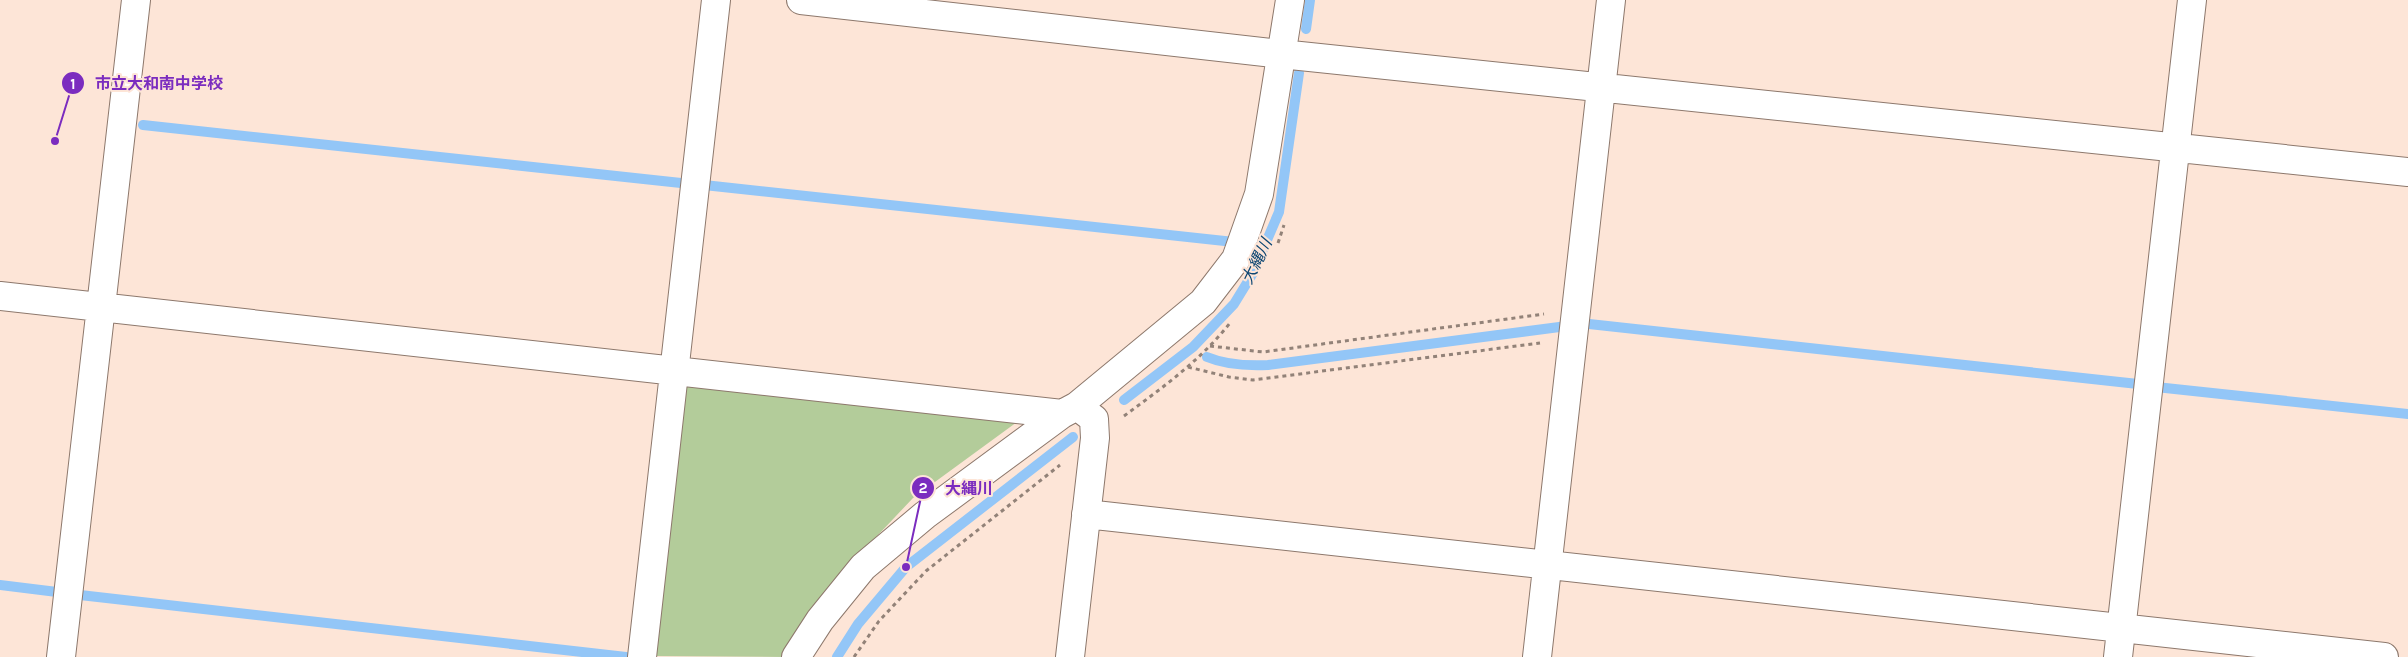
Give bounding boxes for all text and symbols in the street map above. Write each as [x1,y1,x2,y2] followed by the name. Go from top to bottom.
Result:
[60,68,233,99] callout: 市立大和南中学校
[95,74,223,93] text: 市立大和南中学校
[70,75,76,93] text: 1
[1237,234,1276,287] water label: 大縄川
[910,473,1003,504] callout: 大縄川
[918,479,928,497] text: 2
[945,479,993,498] text: 大縄川

